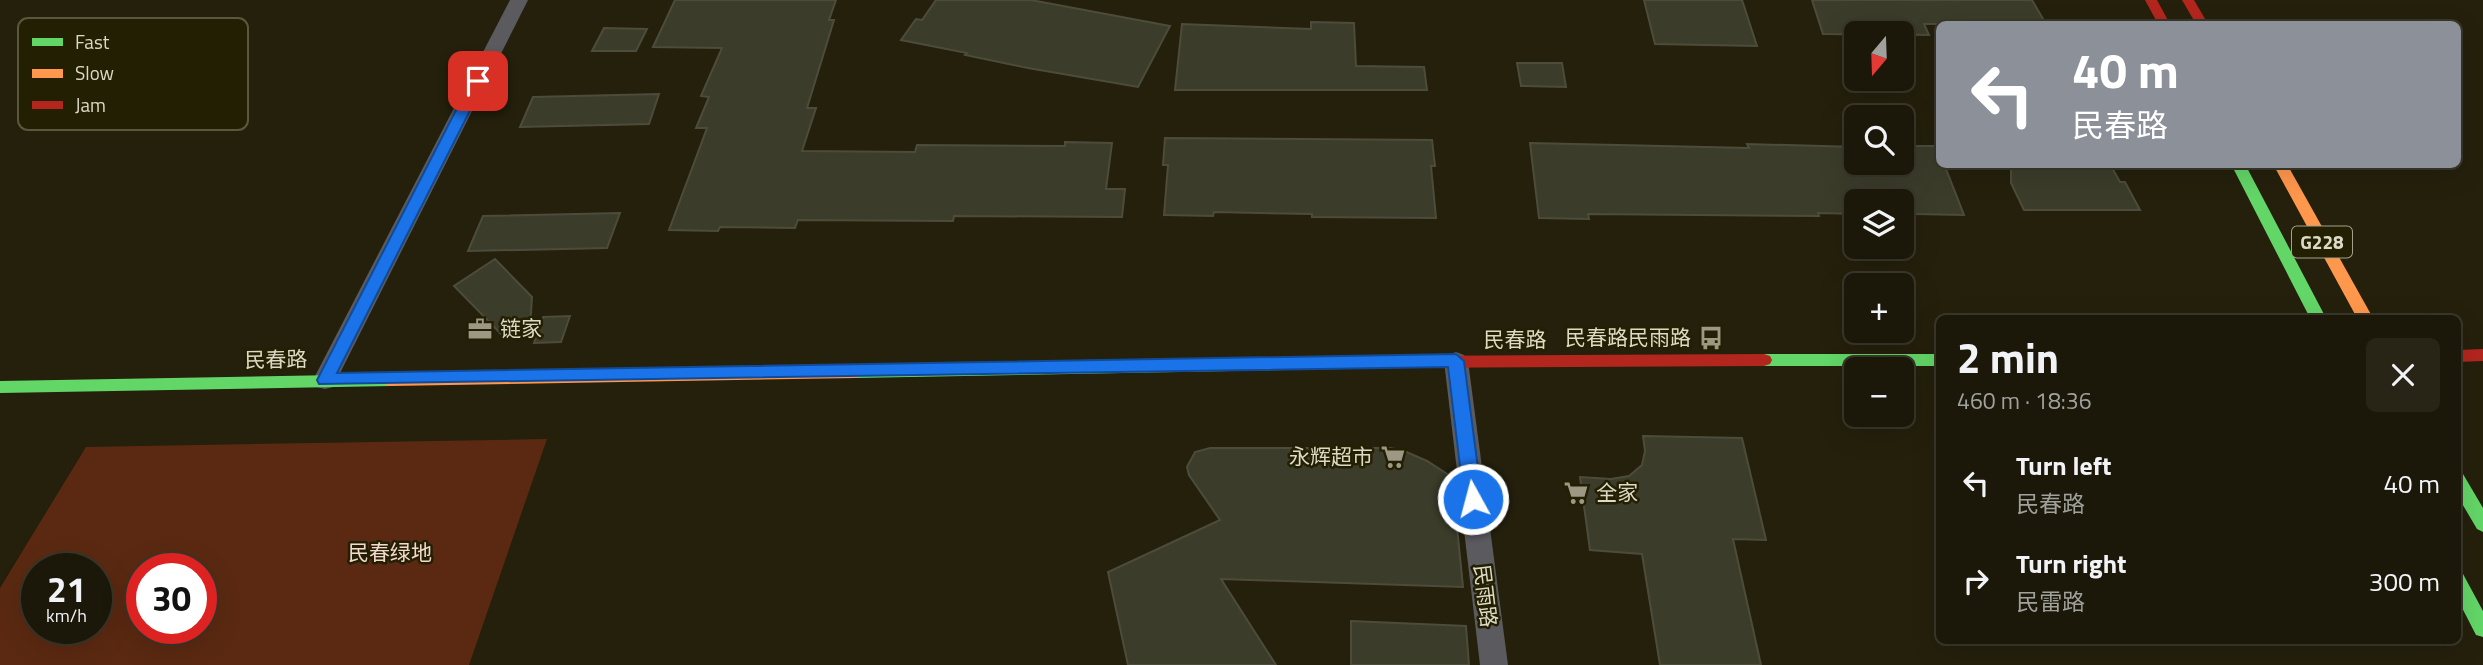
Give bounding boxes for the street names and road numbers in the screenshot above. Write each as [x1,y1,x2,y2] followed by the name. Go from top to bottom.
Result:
[2292,226,2352,258] road number: G228
[1484,323,1547,355] street label: 民春路
[244,342,308,376] street label: 民春路
[1466,563,1506,629] street label: 民雨路

